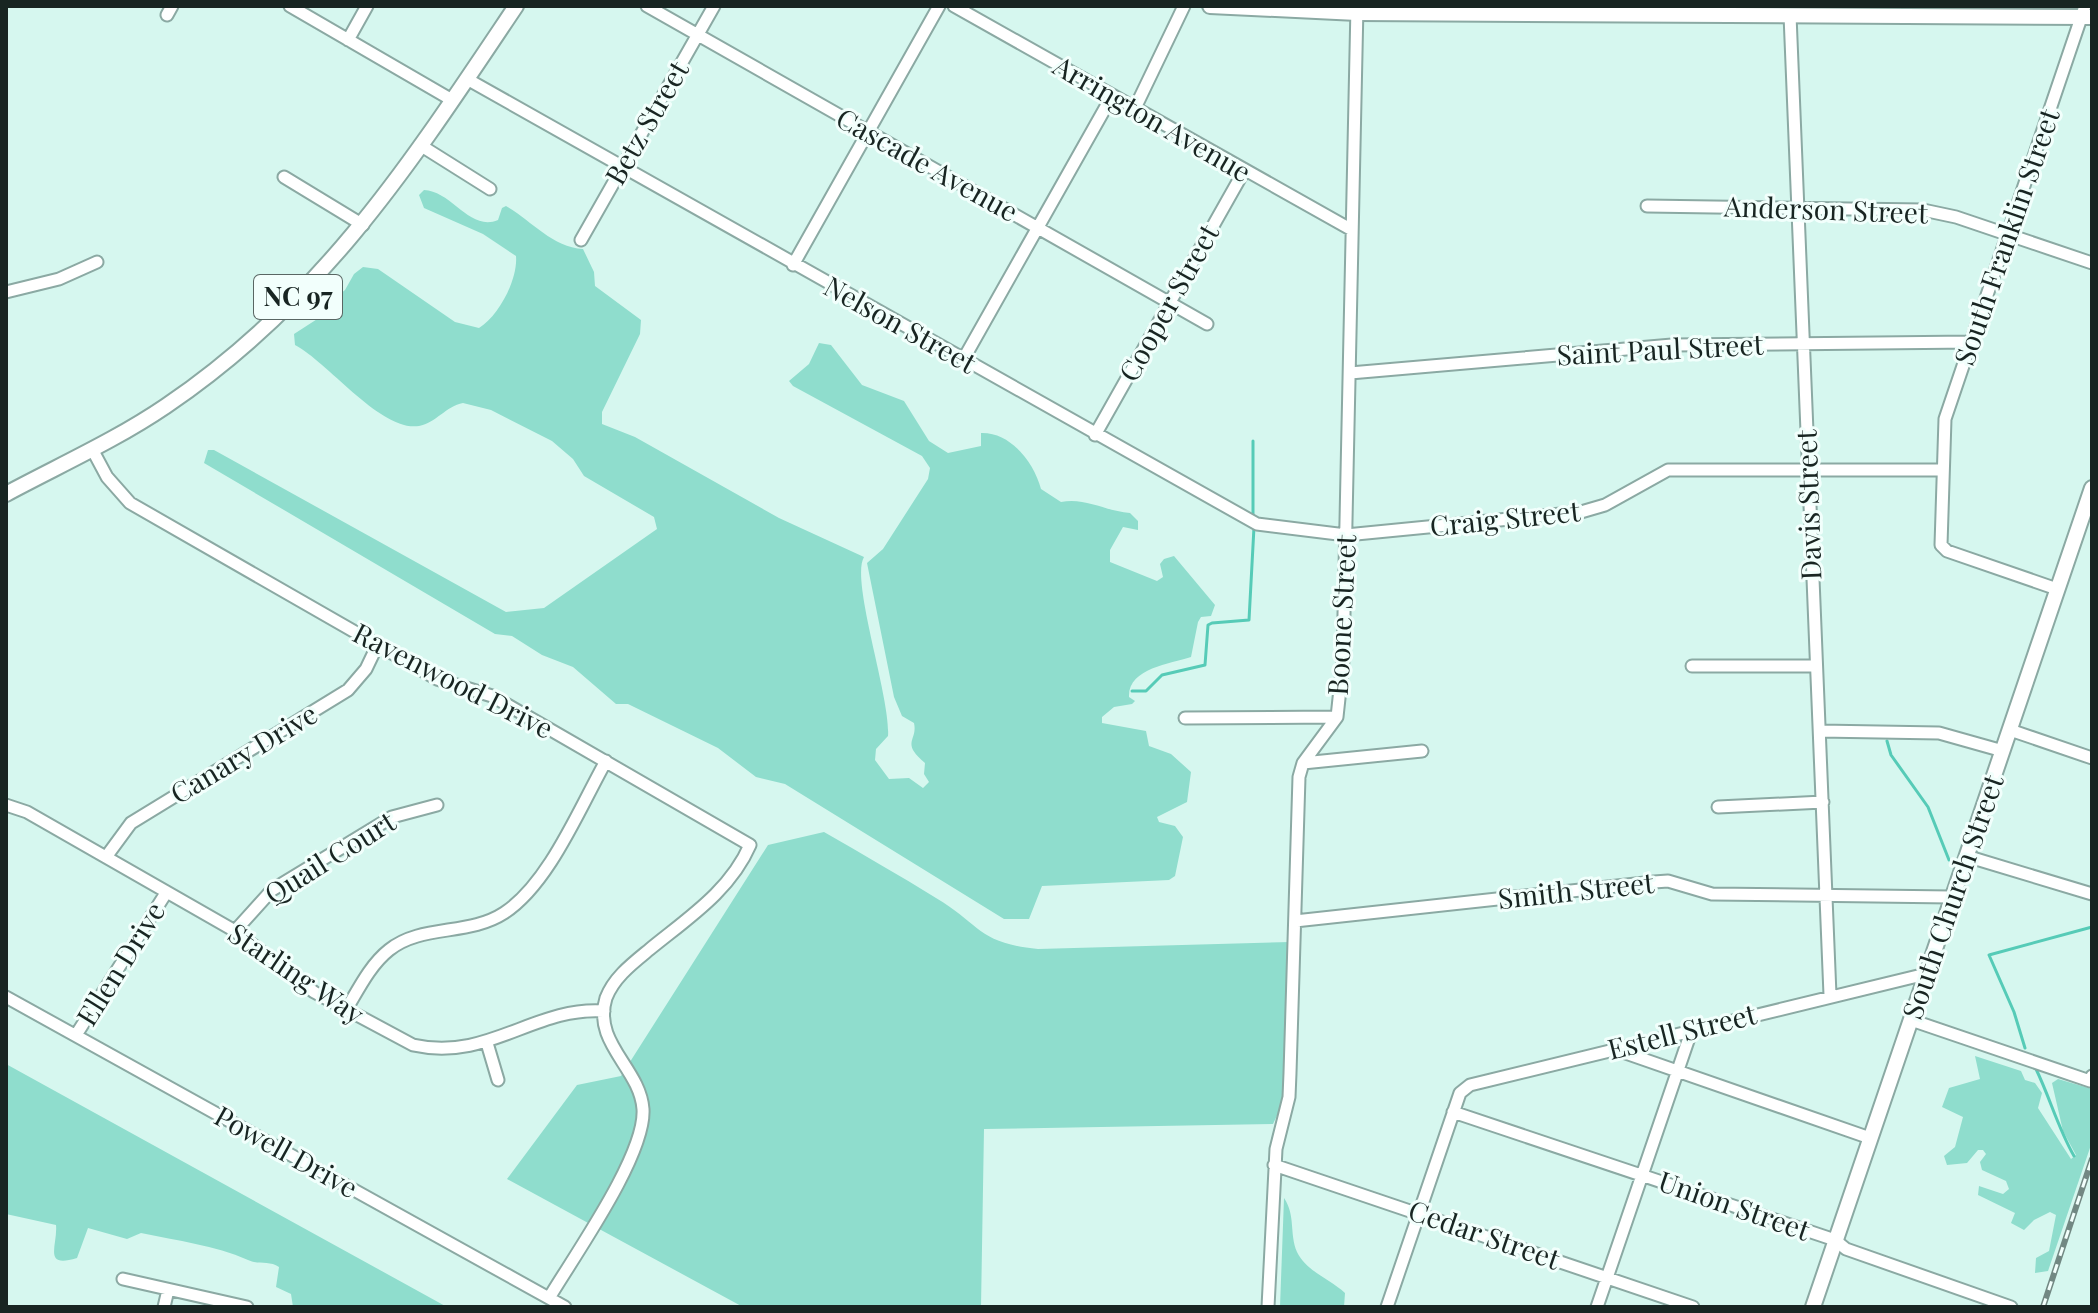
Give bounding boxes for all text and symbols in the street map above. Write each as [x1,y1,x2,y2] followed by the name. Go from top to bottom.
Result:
[1046,46,1258,189] street label: Arrington Avenue
[595,53,697,191] street label: Betz Street
[830,99,1025,229] street label: Cascade Avenue
[1944,102,2067,370] street label: South Franklin Street
[1722,186,1930,231] street label: Anderson Street
[1109,216,1227,388] street label: Cooper Street
[818,267,984,381] street label: Nelson Street
[254,275,342,319] road number: NC 97
[1556,325,1765,372] street label: Saint Paul Street
[1786,428,1829,581] street label: Davis Street
[1428,491,1583,544] street label: Craig Street
[1318,532,1363,696] street label: Boone Street
[347,613,560,746] street label: Ravenwood Drive
[163,694,324,811] street label: Canary Drive
[1892,768,2011,1024] street label: South Church Street
[257,801,402,911] street label: Quail Court
[1496,863,1657,916] street label: Smith Street
[67,894,172,1032] street label: Ellen Drive
[222,914,372,1032] street label: Starling Way
[1604,994,1761,1067] street label: Estell Street
[209,1096,365,1205] street label: Powell Drive
[1654,1161,1816,1248] street label: Union Street
[1404,1190,1566,1277] street label: Cedar Street

